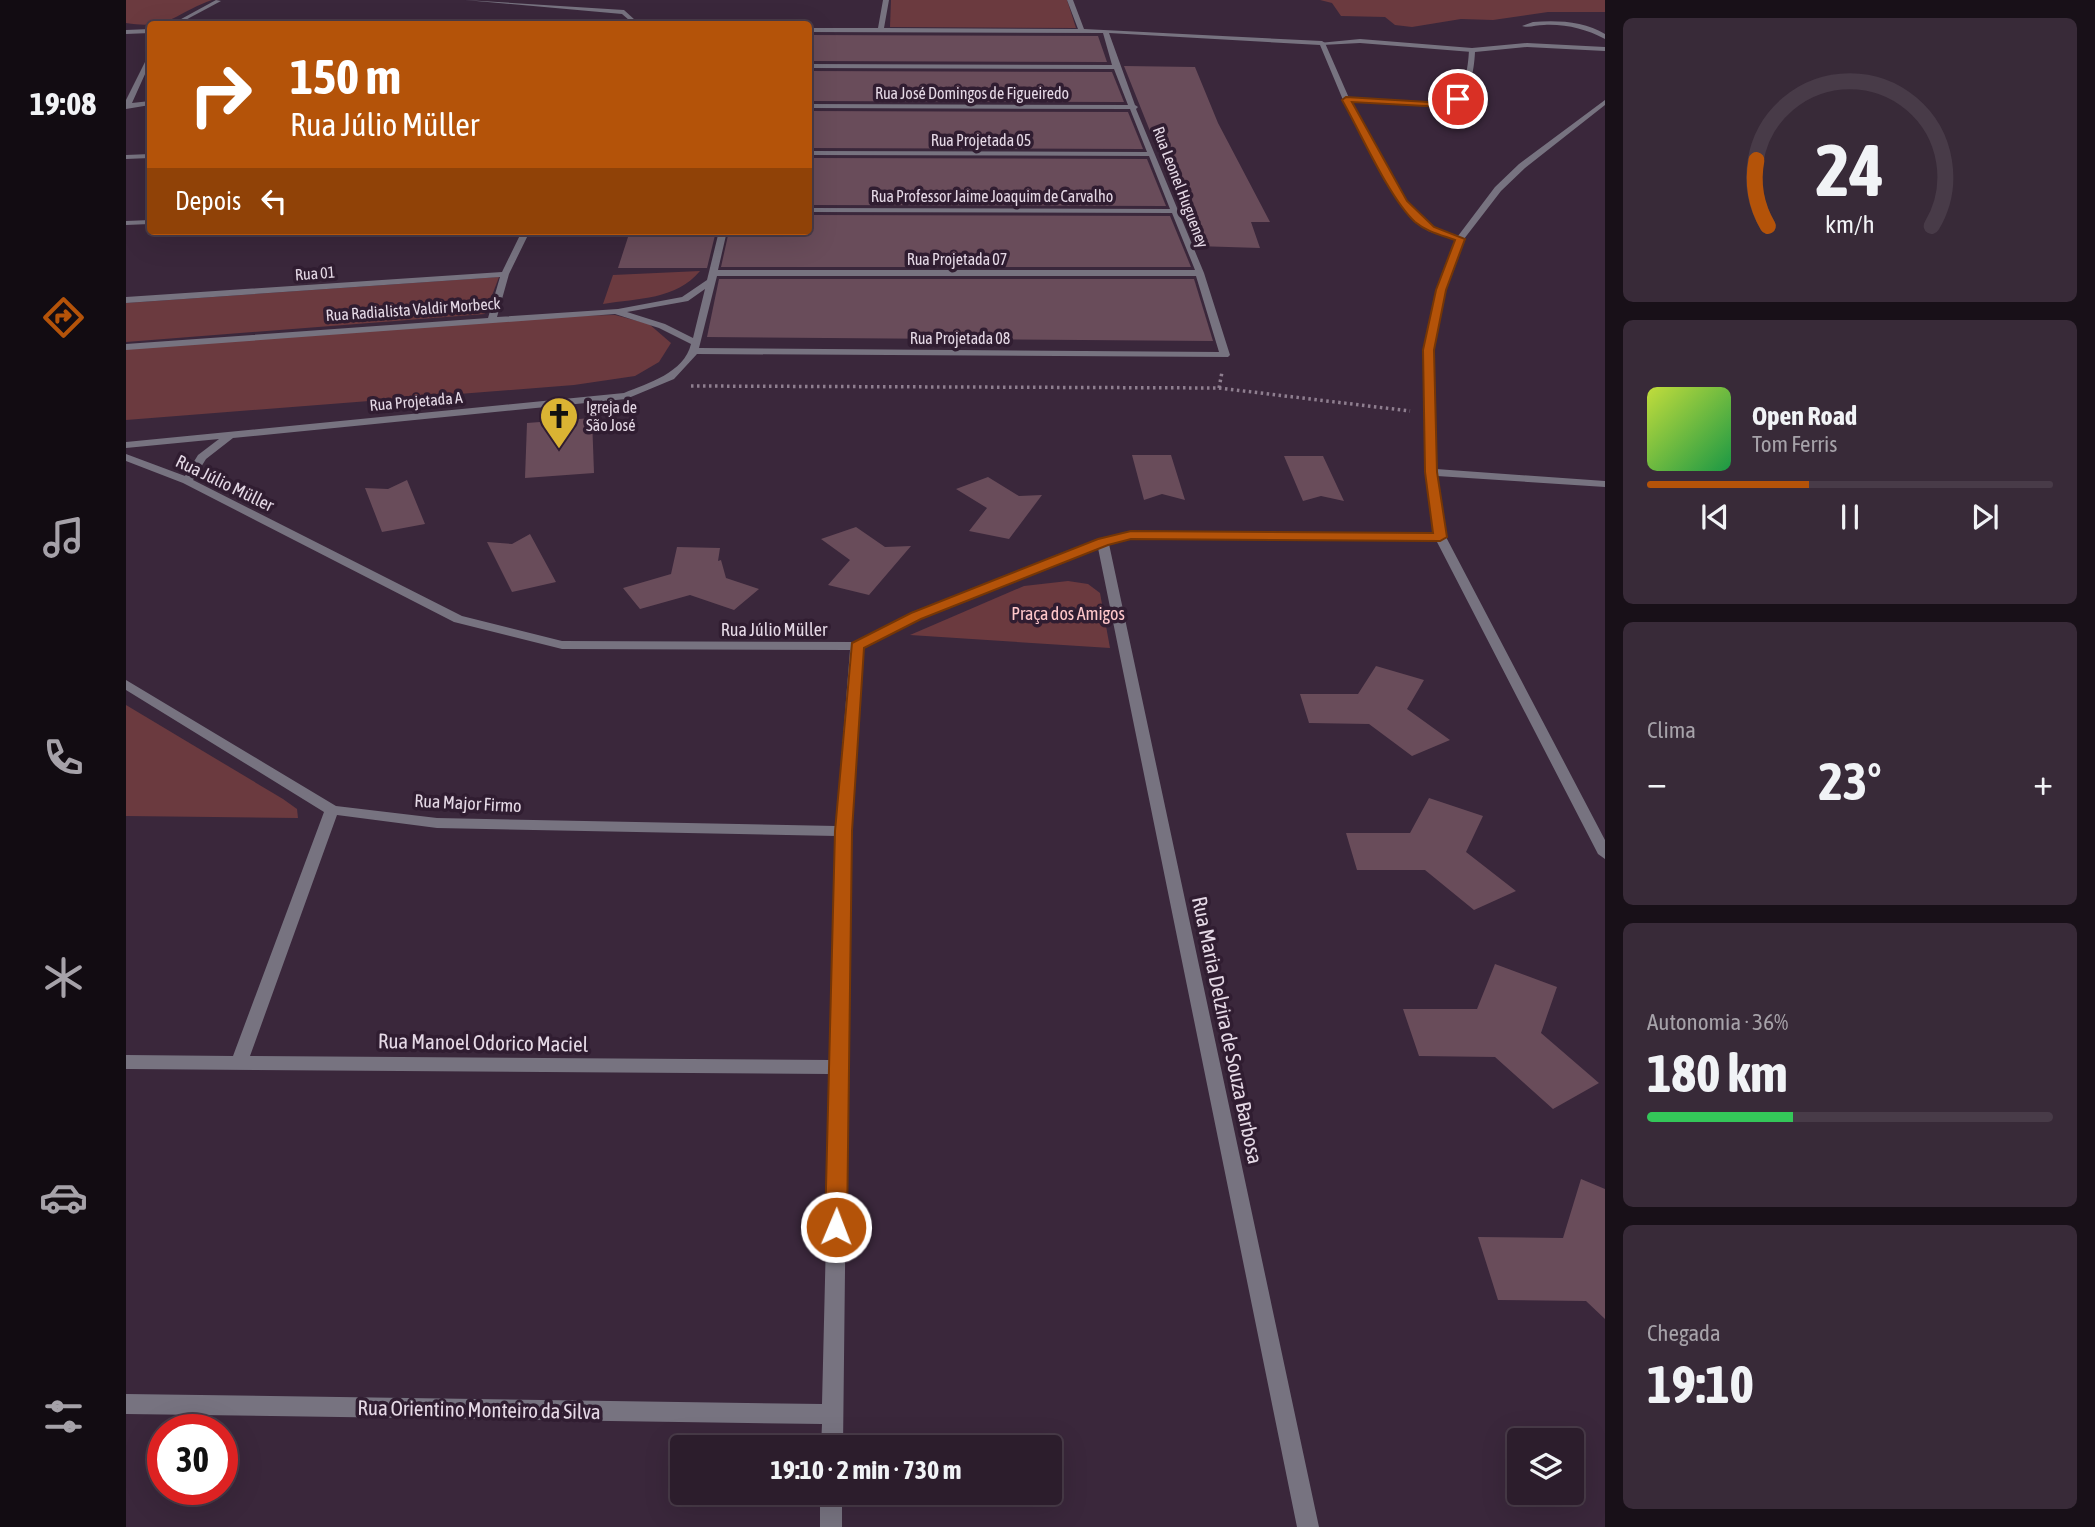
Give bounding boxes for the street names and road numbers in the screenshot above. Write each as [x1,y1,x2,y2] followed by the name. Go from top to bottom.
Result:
[875,84,1069,103] street label: Rua José Domingos de Figueiredo
[1149,124,1212,251] street label: Rua Leonel Hugueney
[931,131,1031,150] street label: Rua Projetada 05
[871,187,1113,206] street label: Rua Professor Jaime Joaquim de Carvalho
[907,250,1007,269] street label: Rua Projetada 07
[294,263,336,283] street label: Rua 01
[325,294,501,324] street label: Rua Radialista Valdir Morbeck
[910,329,1010,348] street label: Rua Projetada 08
[369,388,464,415] street label: Rua Projetada A
[173,450,278,516] street label: Rua Júlio Müller
[721,619,828,640] street label: Rua Júlio Müller
[414,790,522,816] street label: Rua Major Firmo
[1188,894,1268,1166] street label: Rua Maria Delzira de Souza Barbosa
[378,1028,589,1056] street label: Rua Manoel Odorico Maciel
[357,1395,601,1423] street label: Rua Orientino Monteiro da Silva

